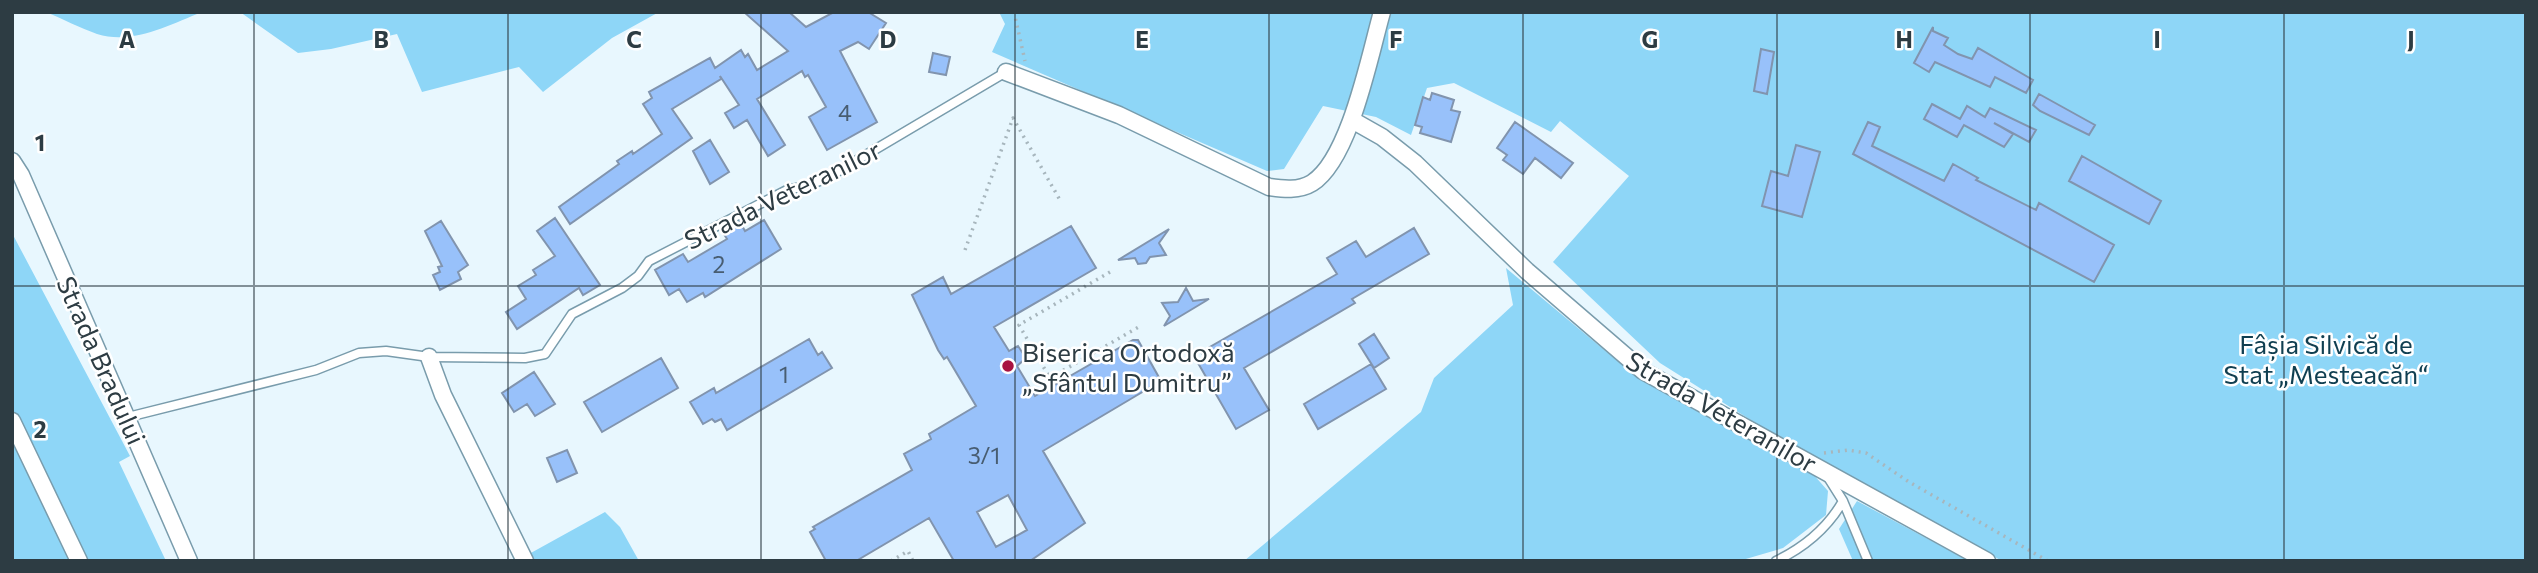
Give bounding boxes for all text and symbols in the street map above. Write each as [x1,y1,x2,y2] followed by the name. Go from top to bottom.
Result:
[119,25,136,53] text: A
[373,25,389,53] text: B
[626,25,642,53] text: C
[880,25,897,53] text: D
[1135,25,1149,53] text: E
[1389,25,1403,53] text: F
[1642,25,1658,53] text: G
[1895,25,1913,53] text: H
[2153,25,2161,53] text: I
[2407,25,2415,53] text: J
[838,98,852,126] house number: 4
[35,128,45,156] text: 1
[679,133,885,255] street label: Strada Veteranilor
[713,250,725,278] house number: 2
[51,271,153,449] street label: Strada Bradului
[2223,328,2429,389] park label: Fâșia Silvică de Stat „Mesteacăn“
[1022,336,1234,397] place label: Biserica Ortodoxă „Sfântul Dumitru”
[1621,344,1823,478] street label: Strada Veteranilor
[1000,358,1016,374] marker: Biserica Ortodoxă „Sfântul Dumitru”
[779,360,789,388] house number: 1
[33,415,47,443] text: 2
[968,441,1000,469] house number: 3/1

